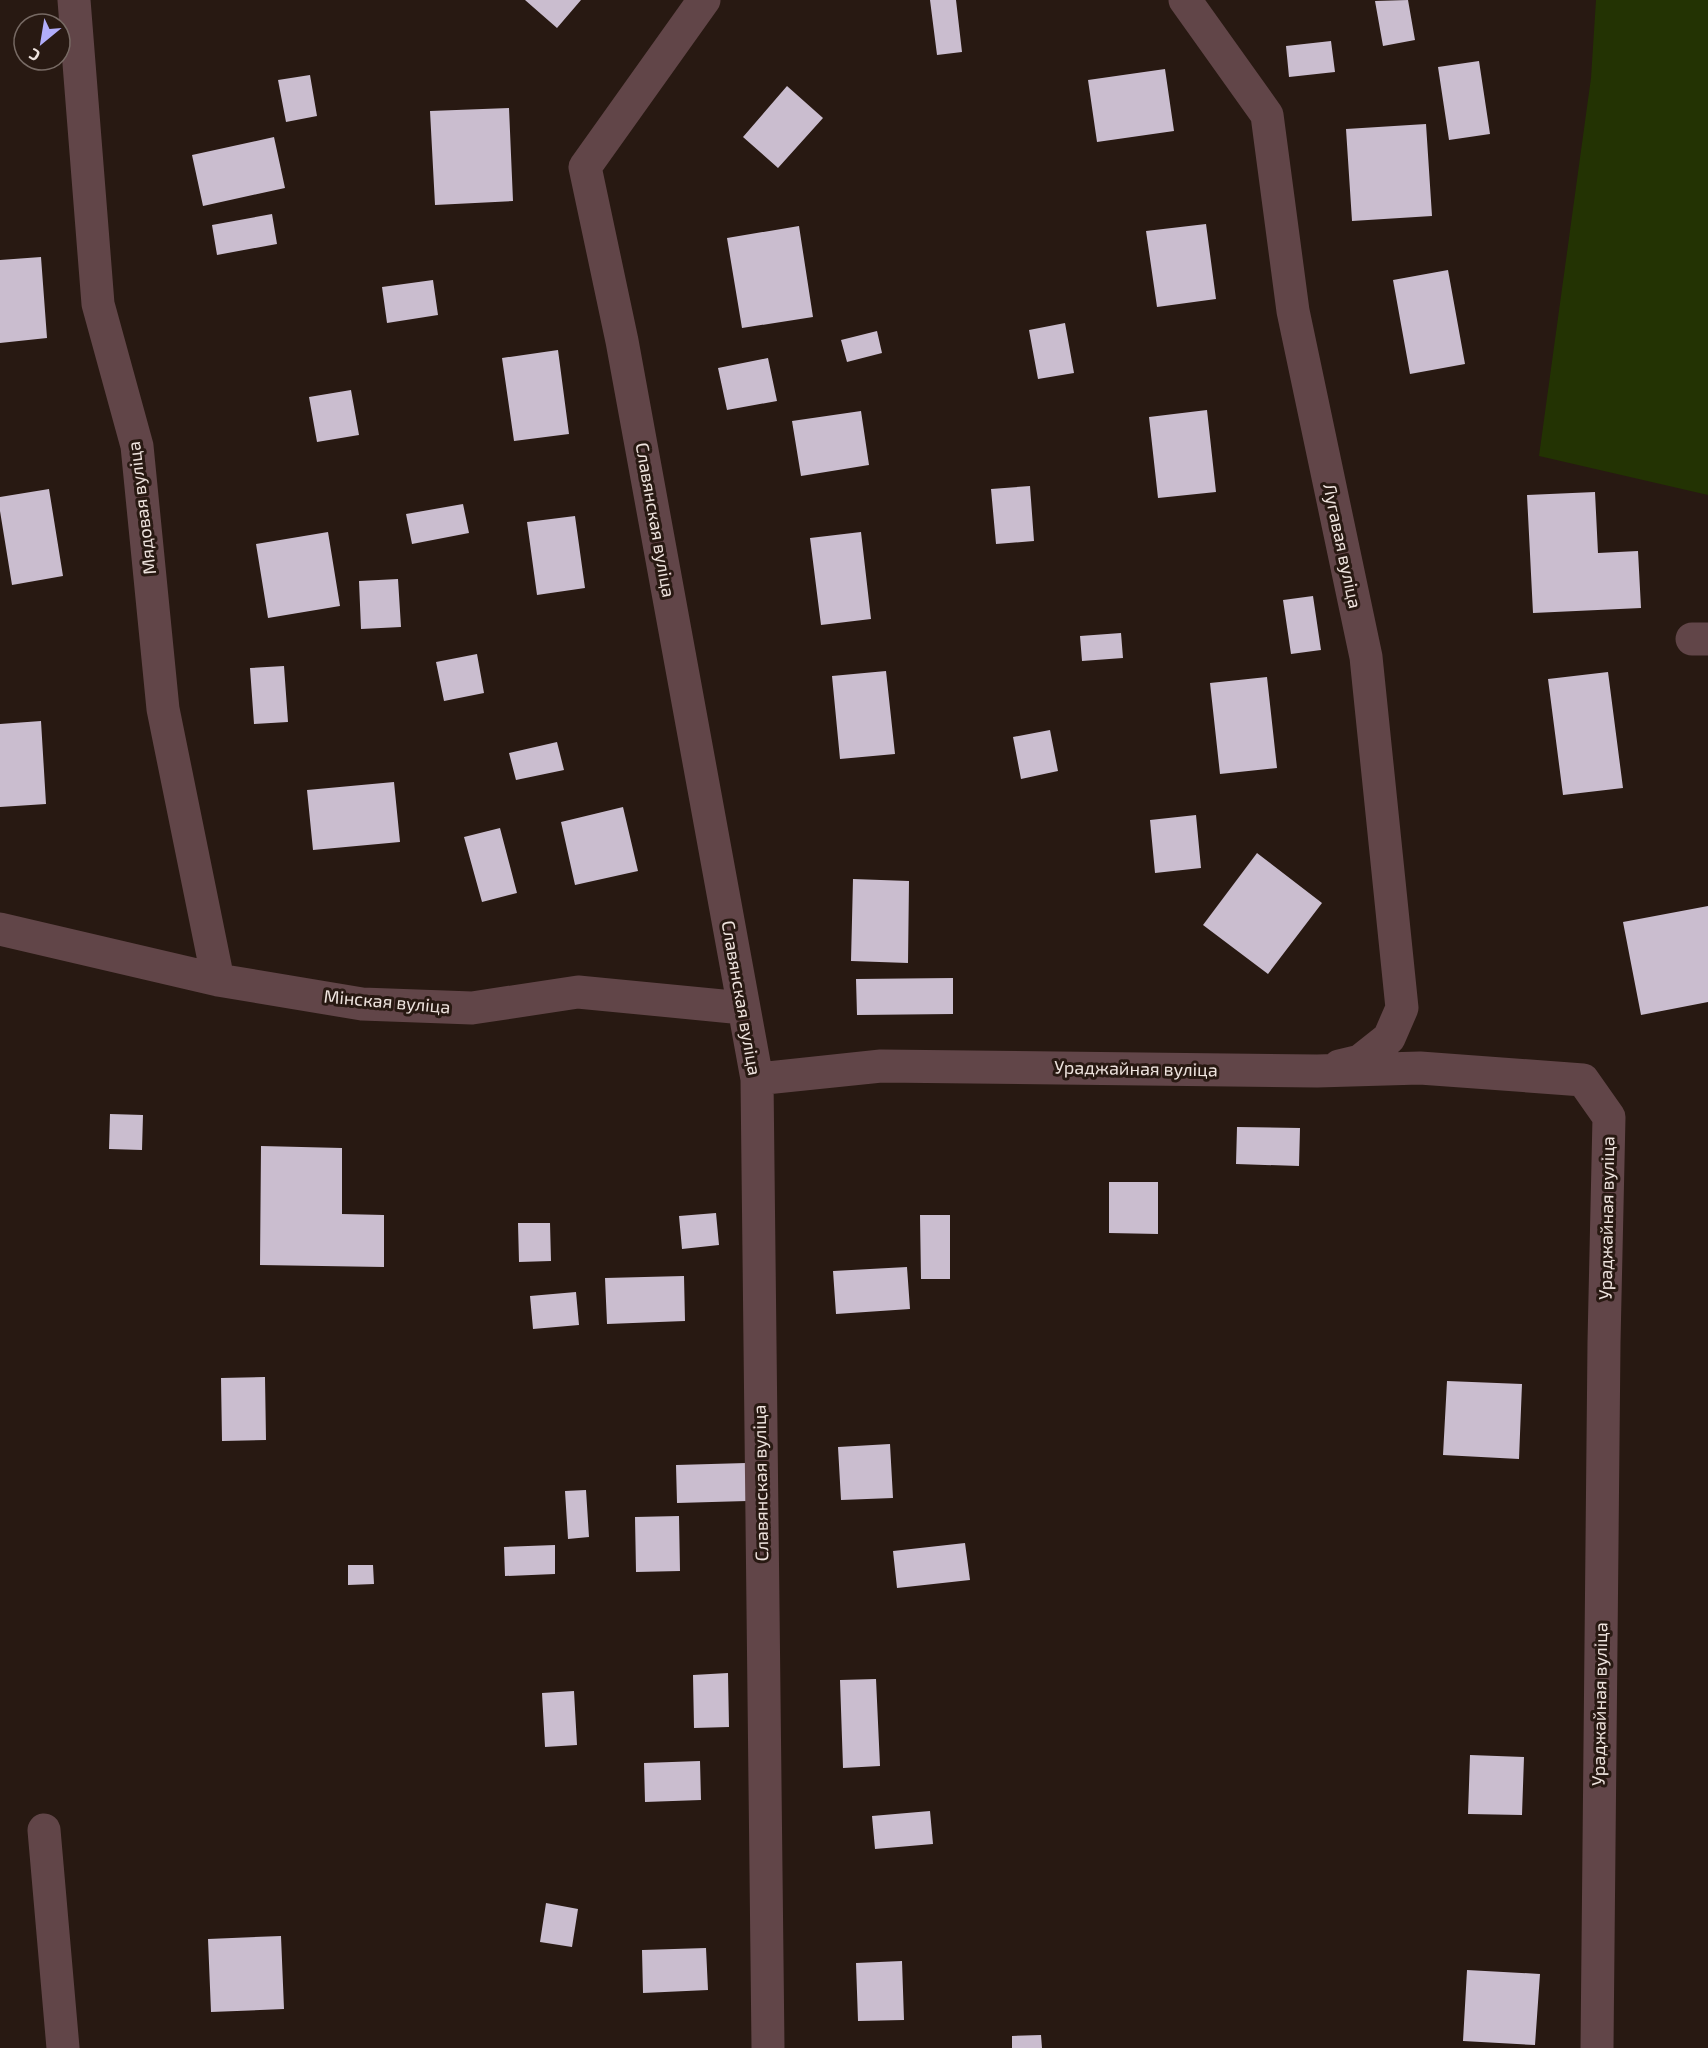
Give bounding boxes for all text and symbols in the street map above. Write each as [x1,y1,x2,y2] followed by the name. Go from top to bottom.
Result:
[12,12,72,72] north arrow
[25,45,43,66] text: С
[122,440,160,576] street label: Мядовая вуліца
[632,441,680,599] street label: Славянская вуліца
[1319,481,1367,610] street label: Лугавая вуліца
[718,919,766,1077] street label: Славянская вуліца
[323,985,451,1018] street label: Мінская вуліца
[1054,1056,1218,1080] street label: Ураджайная вуліца
[1594,1136,1618,1300] street label: Ураджайная вуліца
[748,1404,772,1562] street label: Славянская вуліца
[1587,1622,1611,1786] street label: Ураджайная вуліца

